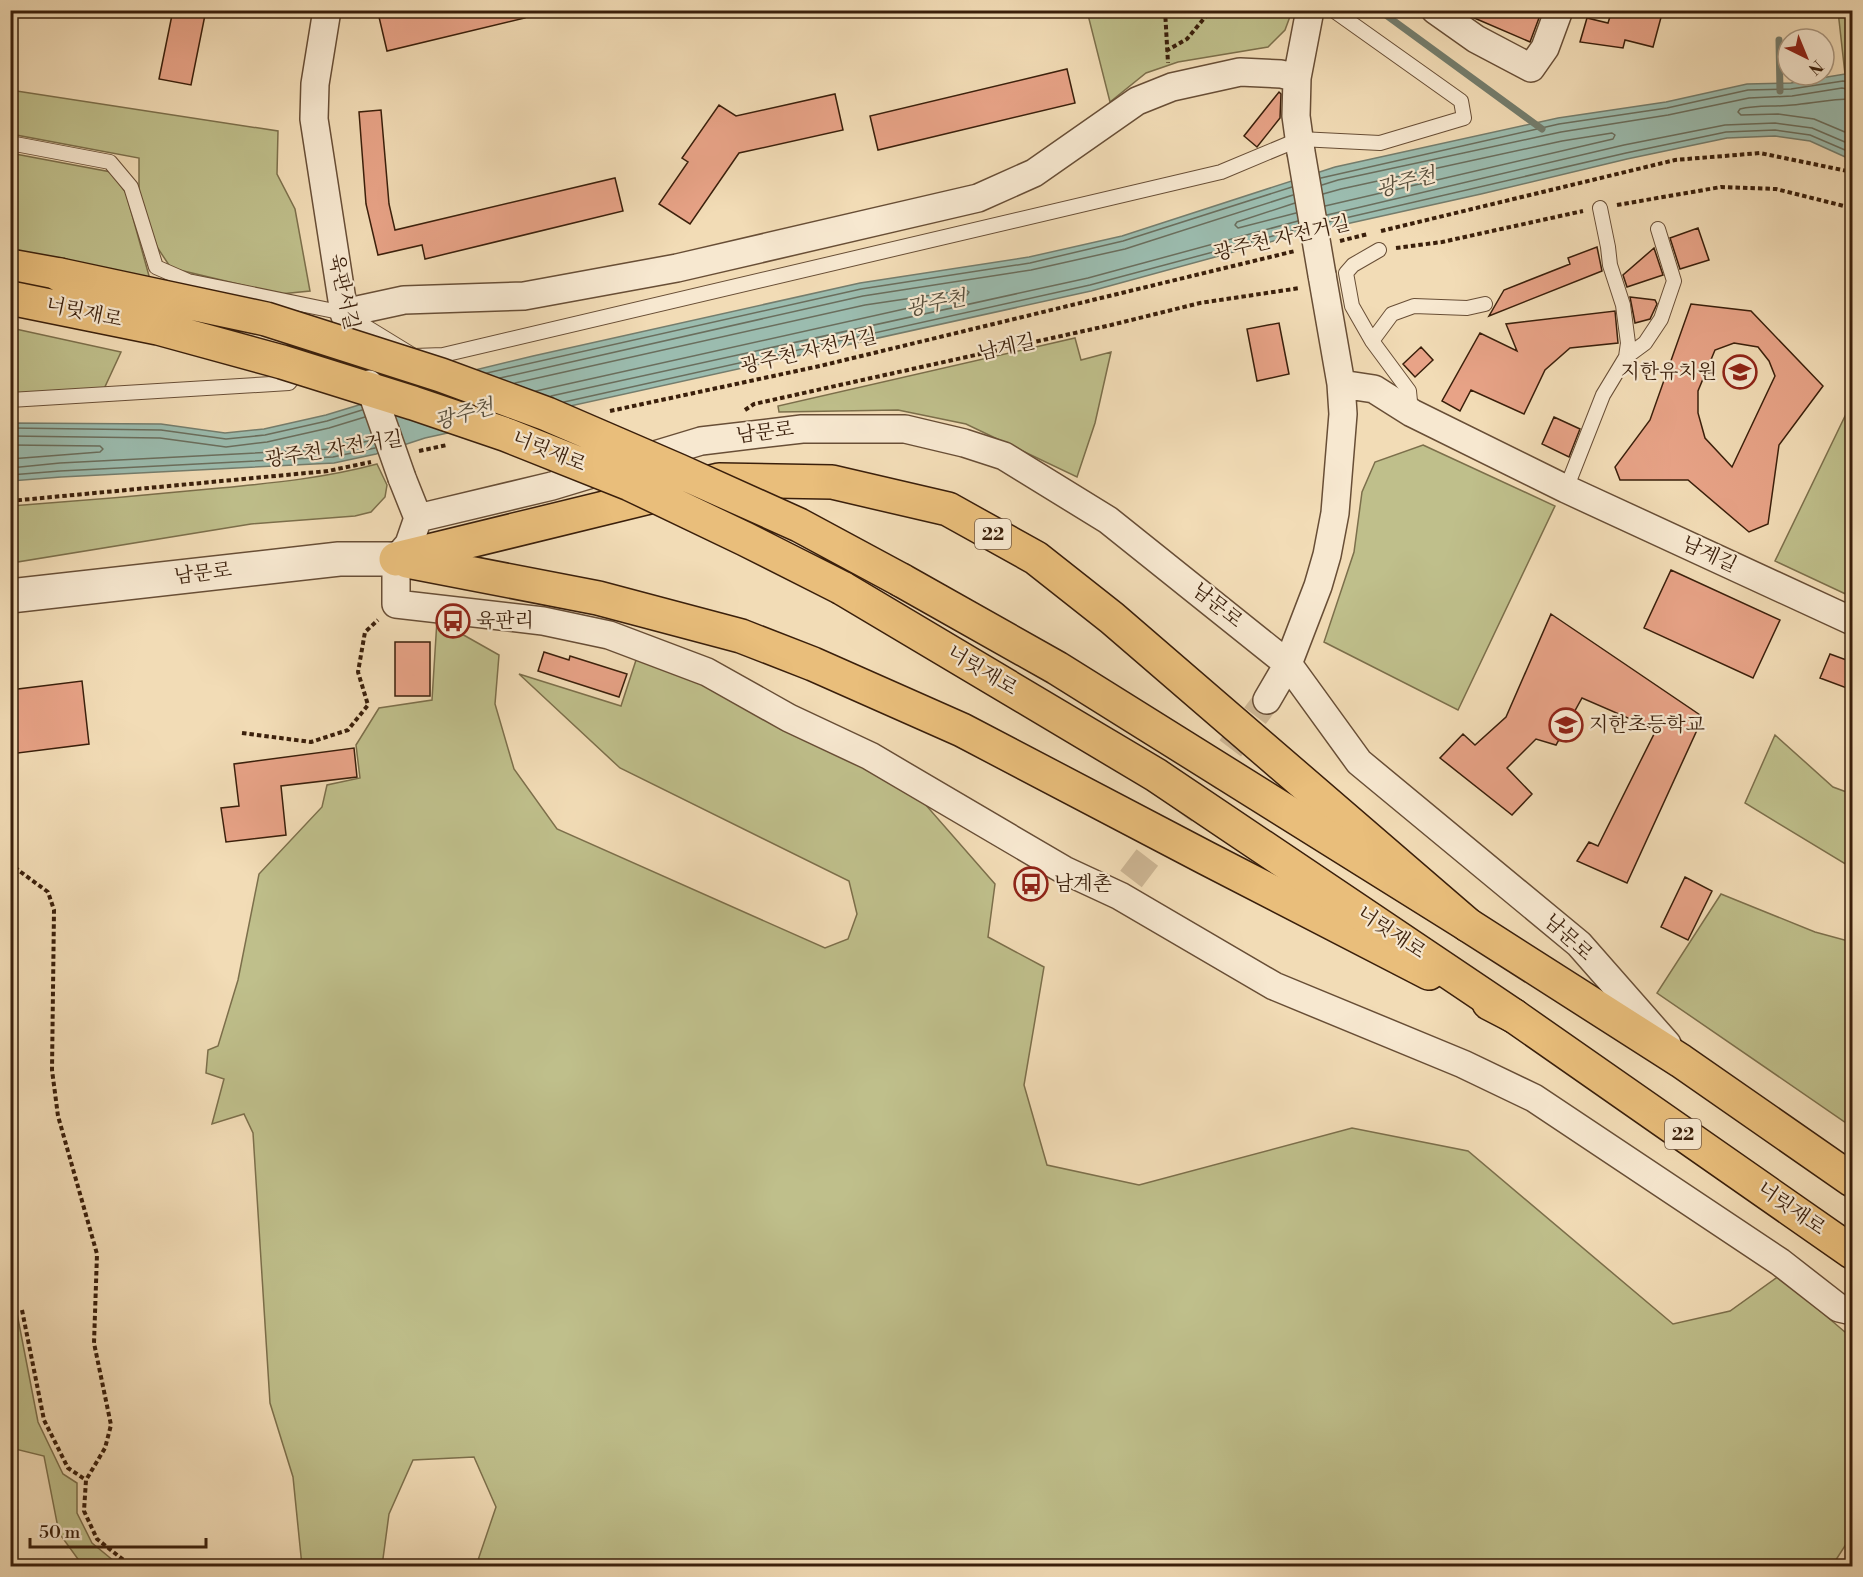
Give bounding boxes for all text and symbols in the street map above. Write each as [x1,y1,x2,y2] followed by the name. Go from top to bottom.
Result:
[1776,27,1836,87] north arrow
[1804,56,1827,79] text: N
[1373,162,1440,203] water label: 광주천
[1211,211,1353,267] street label: 광주천 자전거길
[322,252,364,332] street label: 육판서길
[904,285,970,323] water label: 광주천
[44,293,124,333] street label: 너릿재로
[738,324,880,380] street label: 광주천 자전거길
[976,330,1038,366] street label: 남계길
[1722,354,1758,390] school or university icon: 지한유치원
[1620,360,1717,385] place label: 지한유치원
[431,394,498,436] water label: 광주천
[735,417,795,449] street label: 남문로
[508,426,590,478] street label: 너릿재로
[263,427,405,473] street label: 광주천 자전거길
[975,519,1011,549] road number: 22
[1677,531,1741,579] street label: 남계길
[173,558,233,590] street label: 남문로
[1187,578,1247,634] street label: 남문로
[435,603,471,639] bus stop icon: 육판리
[476,609,534,634] place label: 육판리
[942,640,1022,702] street label: 너릿재로
[1548,707,1584,743] school or university icon: 지한초등학교
[1589,713,1706,738] place label: 지한초등학교
[1013,866,1049,902] bus stop icon: 남계촌
[1054,872,1112,897] place label: 남계촌
[1352,901,1430,965] street label: 너릿재로
[1538,909,1598,967] street label: 남문로
[1665,1119,1701,1149] road number: 22
[1752,1177,1830,1241] street label: 너릿재로
[30,1511,206,1549] scale bar
[39,1521,81,1544] text: 50 m

